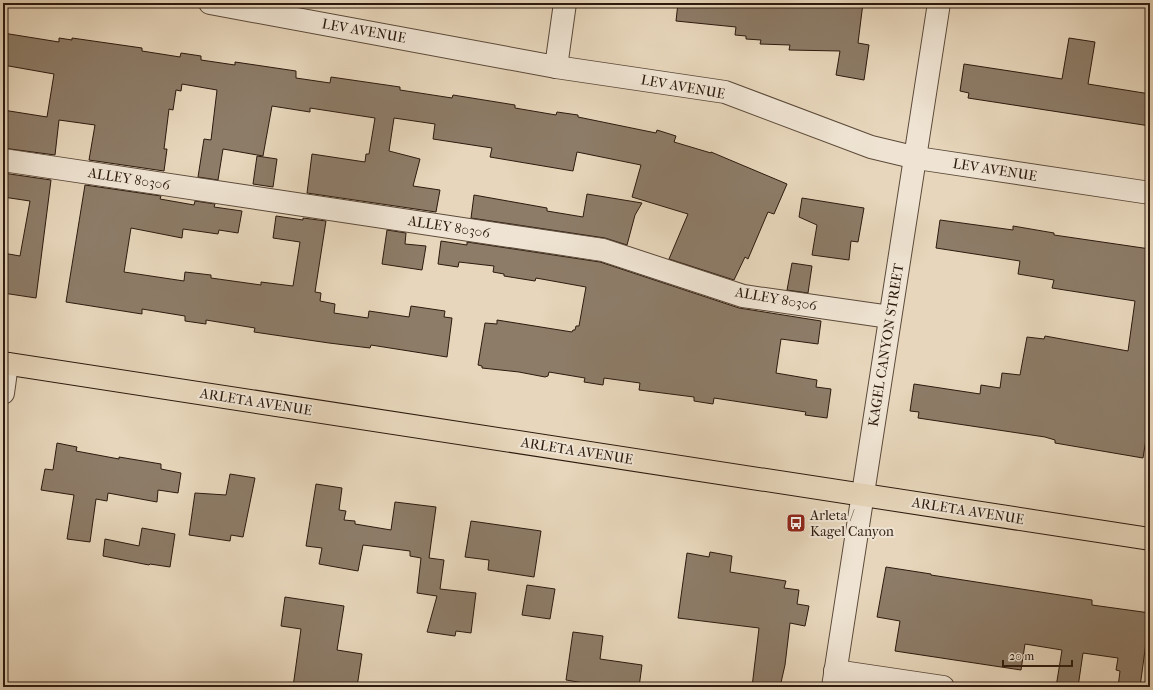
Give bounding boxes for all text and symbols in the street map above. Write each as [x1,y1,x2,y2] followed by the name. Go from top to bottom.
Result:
[321,15,408,47] street label: LEV AVENUE
[640,71,727,103] street label: LEV AVENUE
[952,155,1039,185] street label: LEV AVENUE
[86,164,172,194] street label: ALLEY 80306
[406,212,492,242] street label: ALLEY 80306
[865,262,907,428] street label: KAGEL CANYON STREET
[733,283,819,315] street label: ALLEY 80306
[198,385,314,419] street label: ARLETA AVENUE
[519,434,635,468] street label: ARLETA AVENUE
[910,494,1026,528] street label: ARLETA AVENUE
[809,507,894,540] place label: Arleta / Kagel Canyon
[785,512,807,534] bus stop icon: Arleta / Kagel Canyon
[1003,642,1072,668] scale bar
[1009,649,1034,663] text: 20 m

